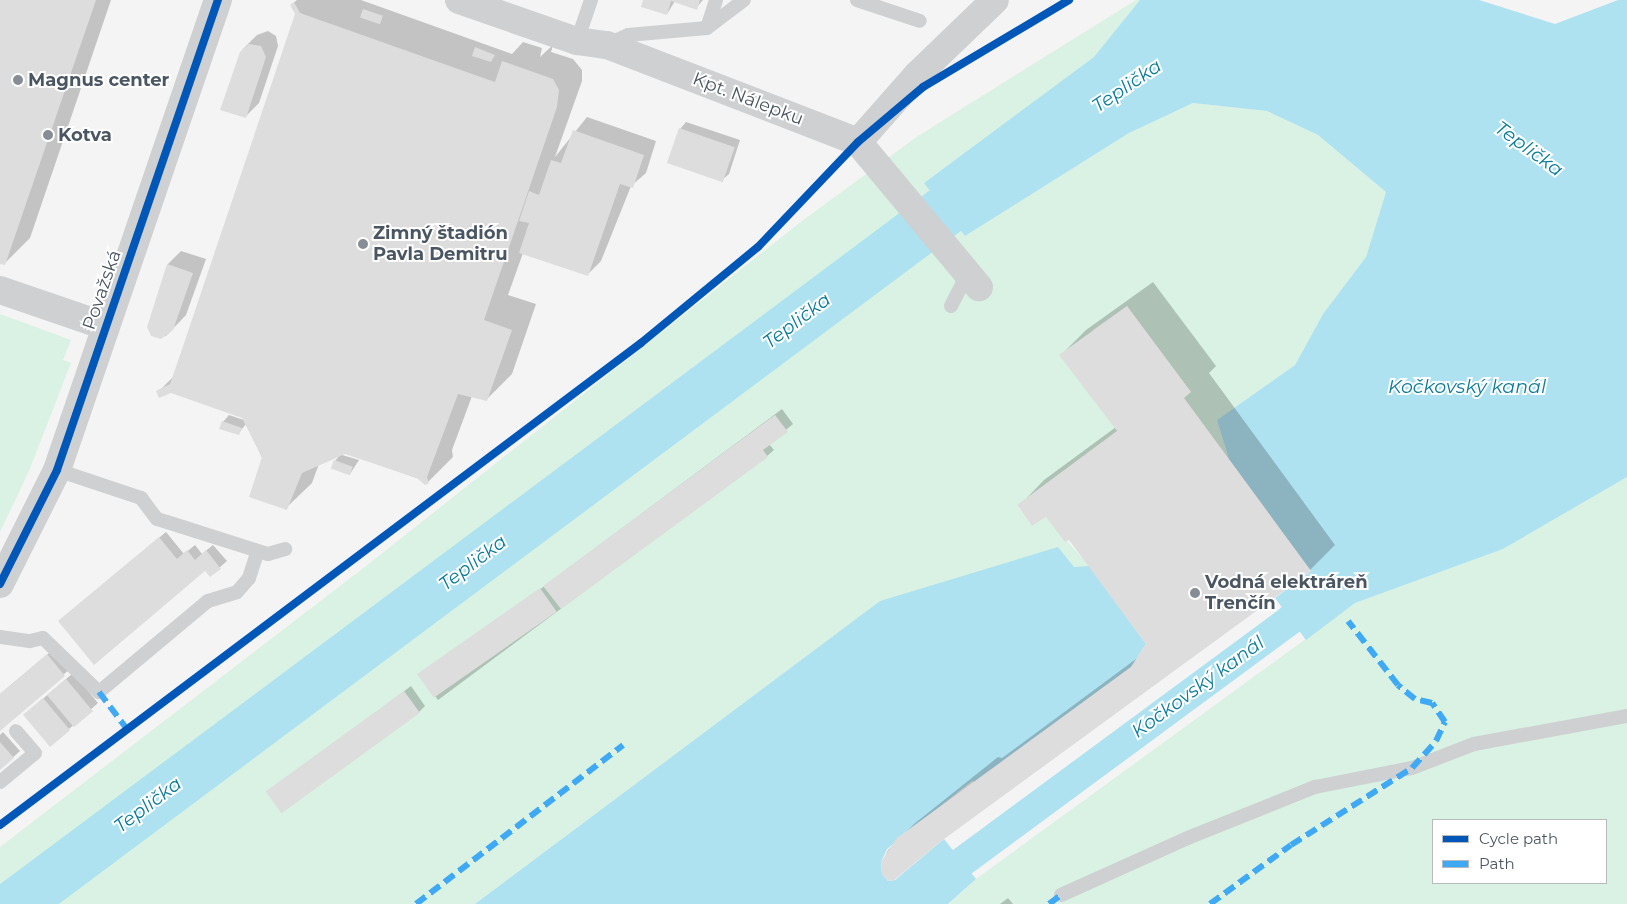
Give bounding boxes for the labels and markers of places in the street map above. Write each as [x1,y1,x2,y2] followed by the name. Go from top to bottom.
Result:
[28,69,169,91] place label: Magnus center
[12,74,24,86] marker: Magnus center
[58,124,112,146] place label: Kotva
[42,129,54,141] marker: Kotva
[373,223,508,266] place label: Zimný štadión Pavla Demitru
[357,238,369,250] marker: Zimný štadión Pavla Demitru
[1205,572,1368,614] place label: Vodná elektráreň Trenčín
[1189,587,1201,599] marker: Vodná elektráreň Trenčín

